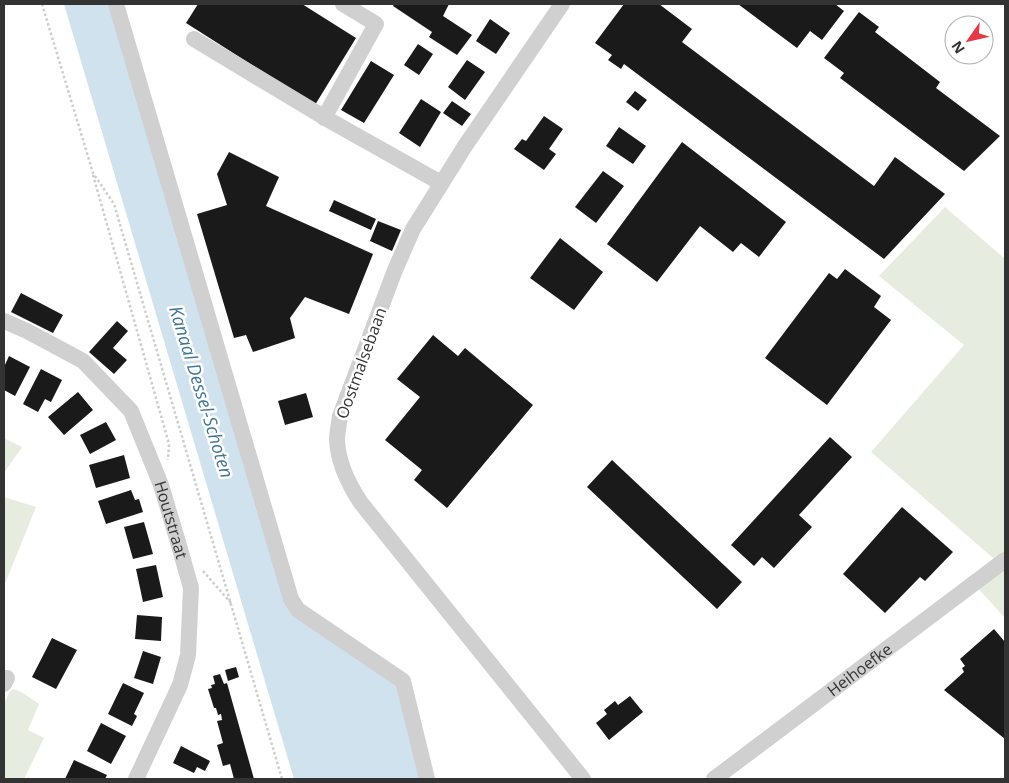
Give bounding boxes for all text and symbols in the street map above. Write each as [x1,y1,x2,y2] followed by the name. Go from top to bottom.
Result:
[944,15,994,65] north arrow
[947,38,969,58] text: N
[164,303,240,481] water label: Kanaal Dessel-Schoten
[331,304,391,422] street label: Oostmalsebaan
[149,478,193,562] street label: Houtstraat
[822,638,896,701] street label: Heihoefke

